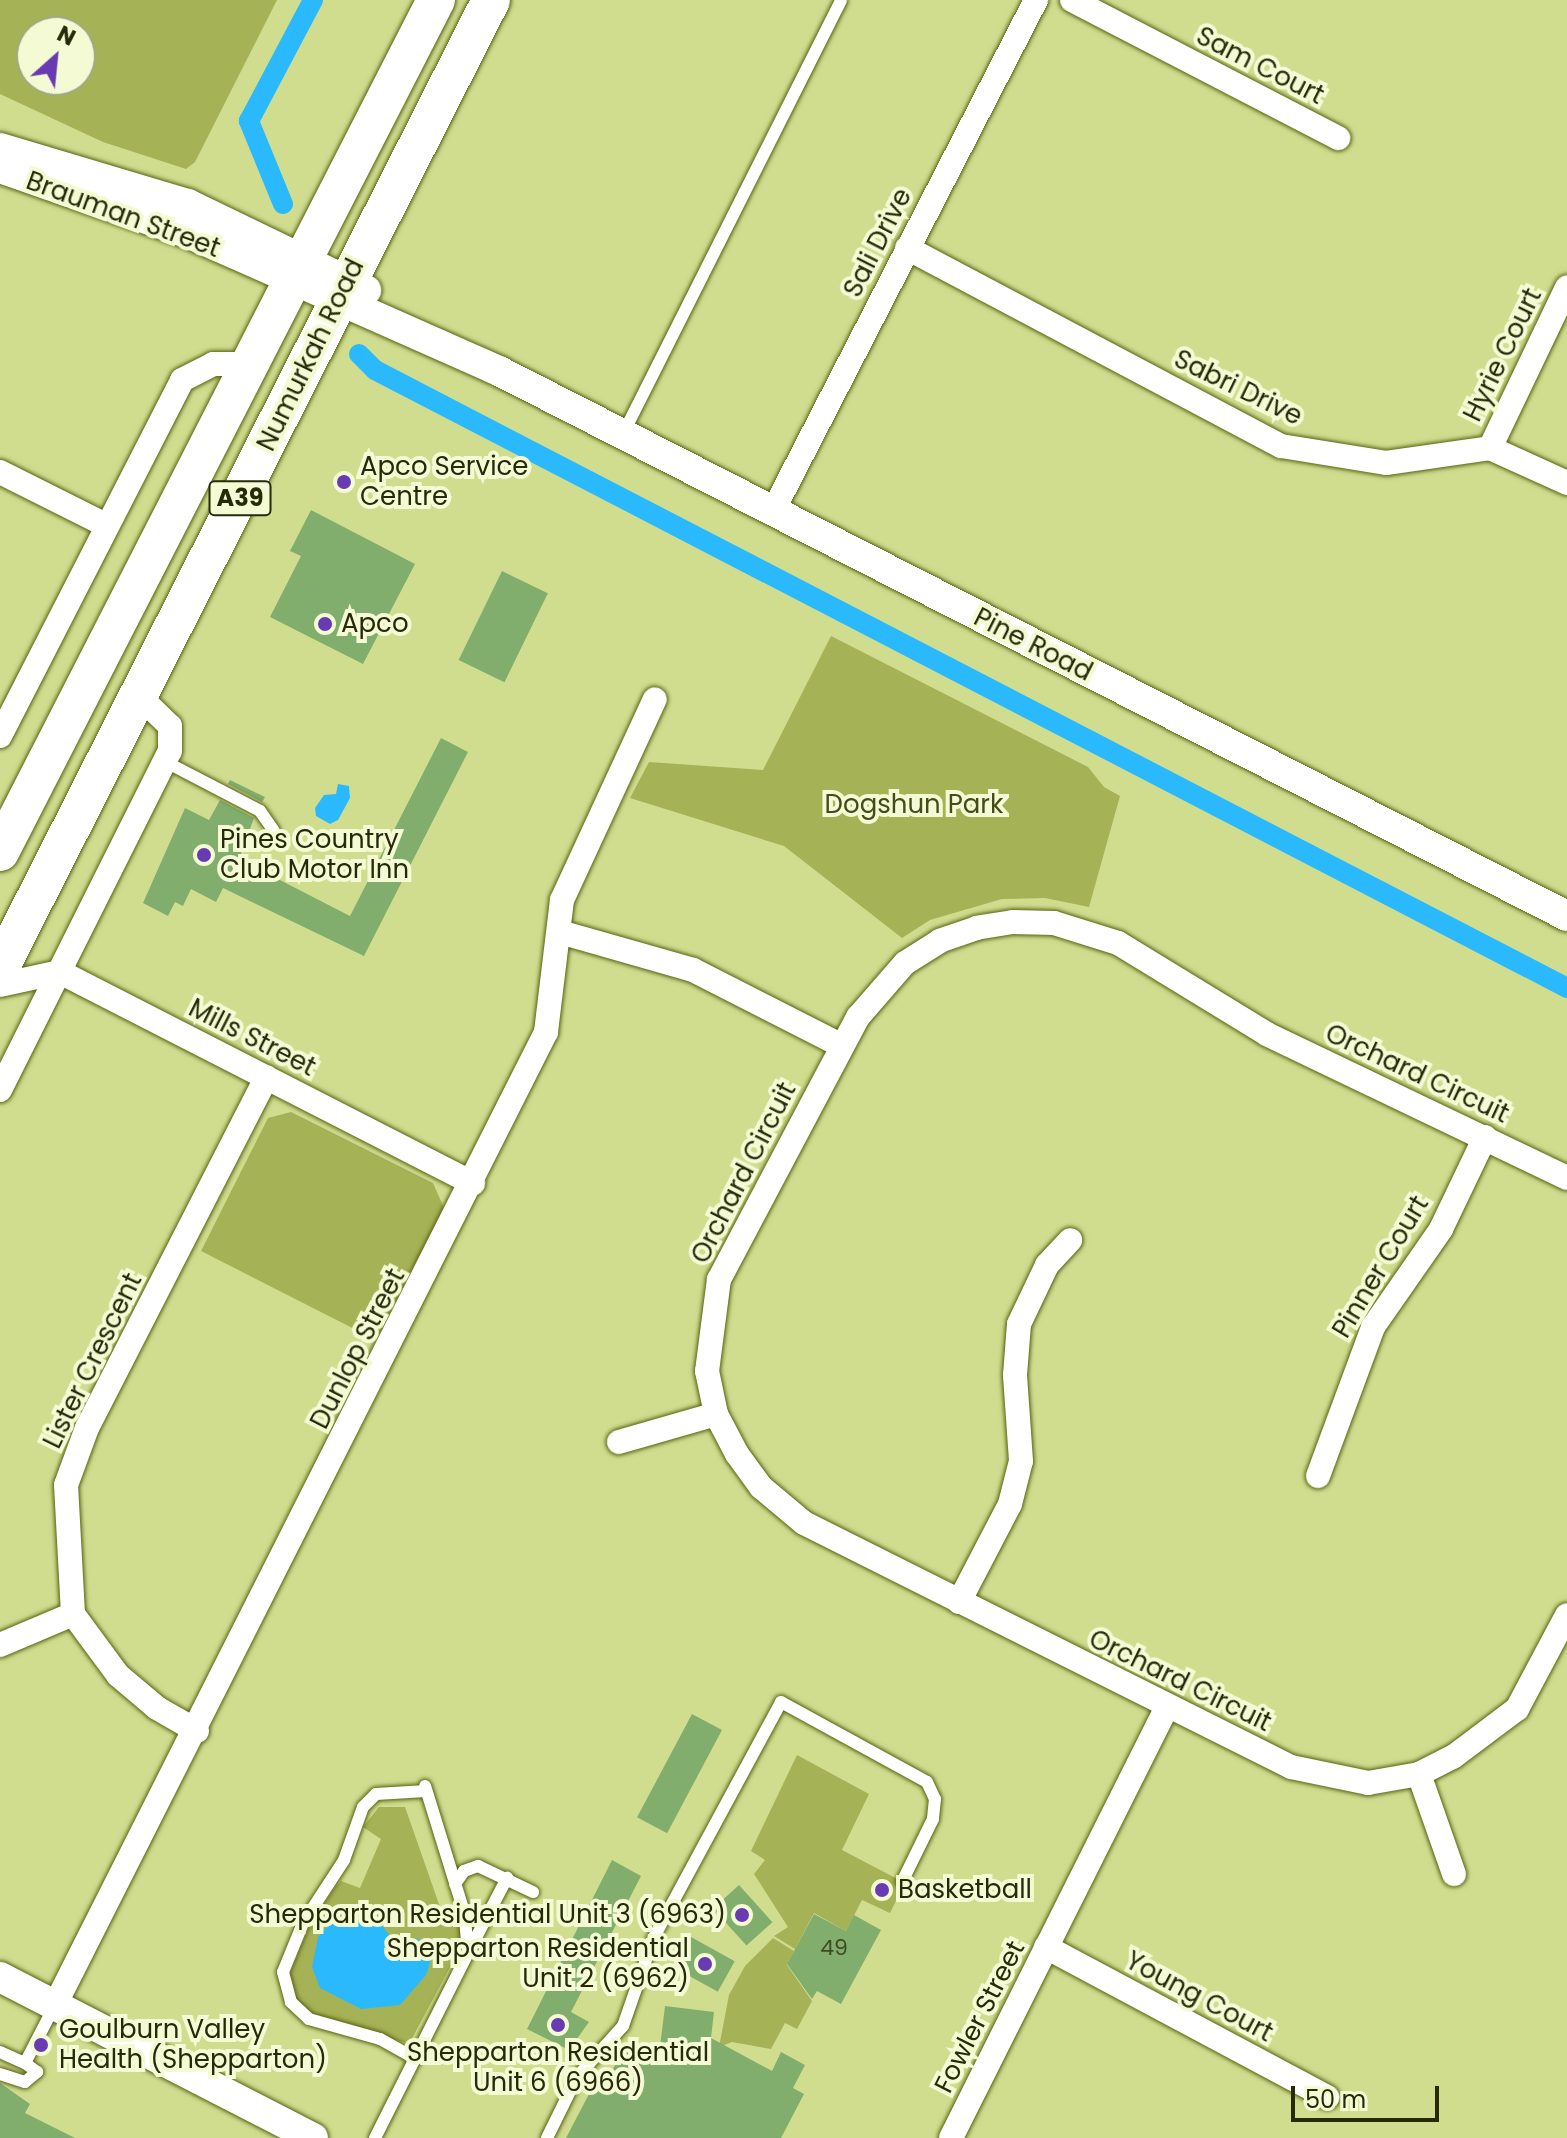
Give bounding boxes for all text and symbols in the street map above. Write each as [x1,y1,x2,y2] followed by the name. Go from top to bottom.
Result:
[16,16,96,96] north arrow
[52,18,81,54] text: N
[1191,21,1329,111] street label: Sam Court
[22,165,224,265] street label: Brauman Street
[837,183,919,303] street label: Sali Drive
[251,254,371,456] street label: Numurkah Road
[1457,283,1549,427] street label: Hyrie Court
[1169,344,1307,432] street label: Sabri Drive
[360,451,528,512] place label: Apco Service Centre
[335,473,353,491] marker: Apco Service Centre
[208,478,272,518] road number: A39
[969,602,1097,688] street label: Pine Road
[341,608,409,640] place label: Apco
[316,615,334,633] marker: Apco
[825,789,1003,821] park label: Dogshun Park
[220,824,409,886] place label: Pines Country Club Motor Inn
[195,846,213,864] marker: Pines Country Club Motor Inn
[183,993,321,1083] street label: Mills Street
[1320,1018,1514,1130] street label: Orchard Circuit
[685,1077,803,1269] street label: Orchard Circuit
[1326,1190,1436,1344] street label: Pinner Court
[304,1264,412,1434] street label: Dunlop Street
[37,1268,149,1454] street label: Lister Crescent
[1084,1623,1276,1739] street label: Orchard Circuit
[898,1874,1032,1906] place label: Basketball
[873,1881,891,1899] marker: Basketball
[249,1899,726,1931] place label: Shepparton Residential Unit 3 (6963)
[733,1906,751,1924] marker: Shepparton Residential Unit 3 (6963)
[387,1933,689,1994] place label: Shepparton Residential Unit 2 (6962)
[820,1935,848,1961] house number: 49
[928,1936,1032,2098] street label: Fowler Street
[1120,1945,1278,2049] street label: Young Court
[696,1955,714,1973] marker: Shepparton Residential Unit 2 (6962)
[59,2014,327,2076] place label: Goulburn Valley Health (Shepparton)
[549,2016,567,2034] marker: Shepparton Residential Unit 6 (6966)
[30,2034,52,2056] marker: Goulburn Valley Health (Shepparton)
[407,2037,709,2098] place label: Shepparton Residential Unit 6 (6966)
[1295,2070,1443,2120] scale bar
[1305,2083,1366,2116] text: 50 m

